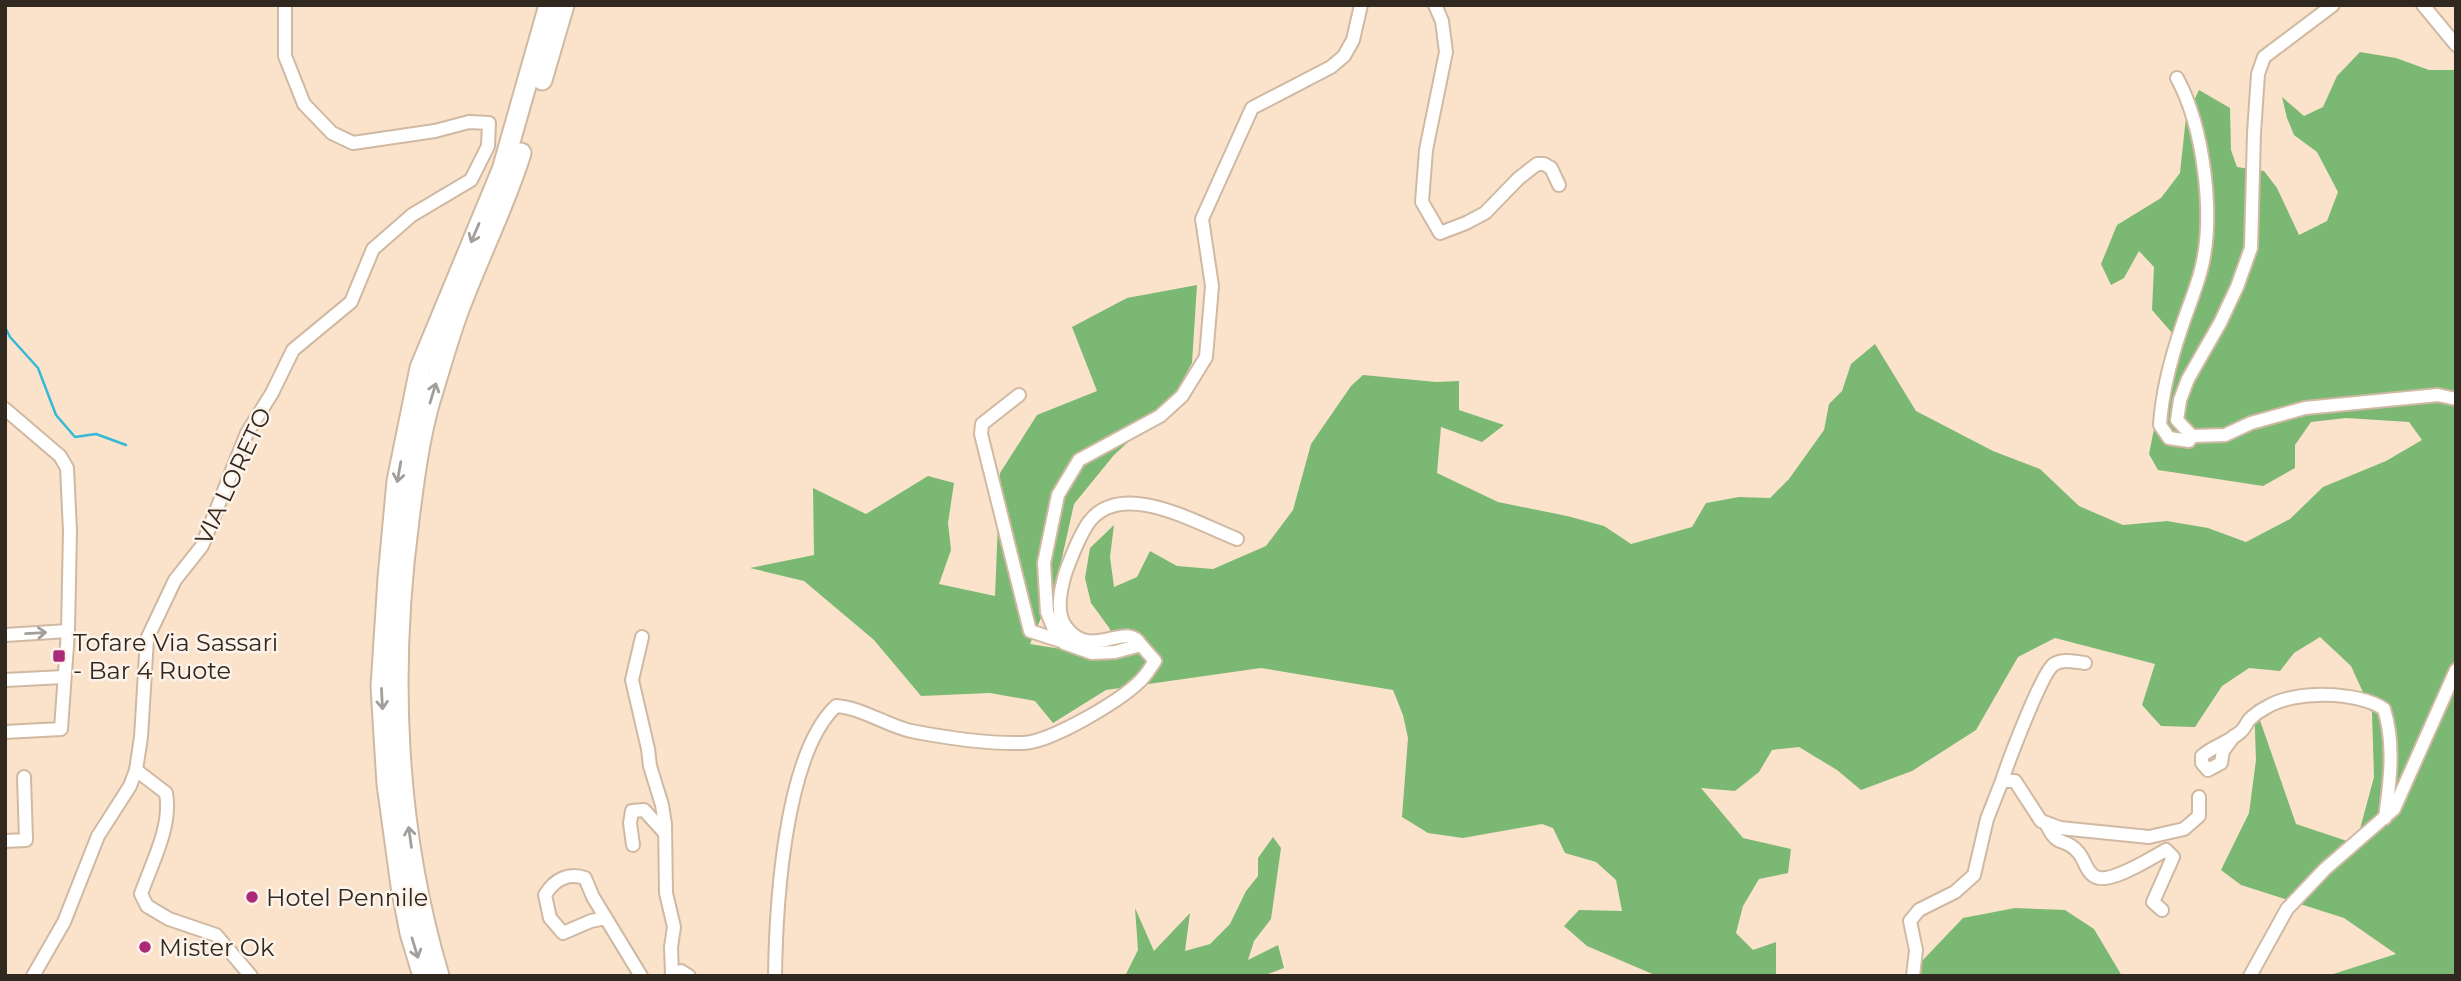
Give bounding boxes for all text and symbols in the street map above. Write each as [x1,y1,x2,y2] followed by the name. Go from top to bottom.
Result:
[468,222,481,243] one-way arrow
[427,382,440,404] one-way arrow
[189,403,277,549] street label: VIA LORETO
[392,460,406,483] one-way arrow
[25,626,47,639] one-way arrow
[73,628,278,685] place label: Tofare Via Sassari - Bar 4 Ruote
[51,648,67,664] marker: Tofare Via Sassari - Bar 4 Ruote
[376,687,389,709] one-way arrow
[403,826,416,849] one-way arrow
[266,883,428,912] place label: Hotel Pennile
[244,889,260,905] marker: Hotel Pennile
[159,933,275,962] place label: Mister Ok
[409,937,422,959] one-way arrow
[137,939,153,955] marker: Mister Ok

